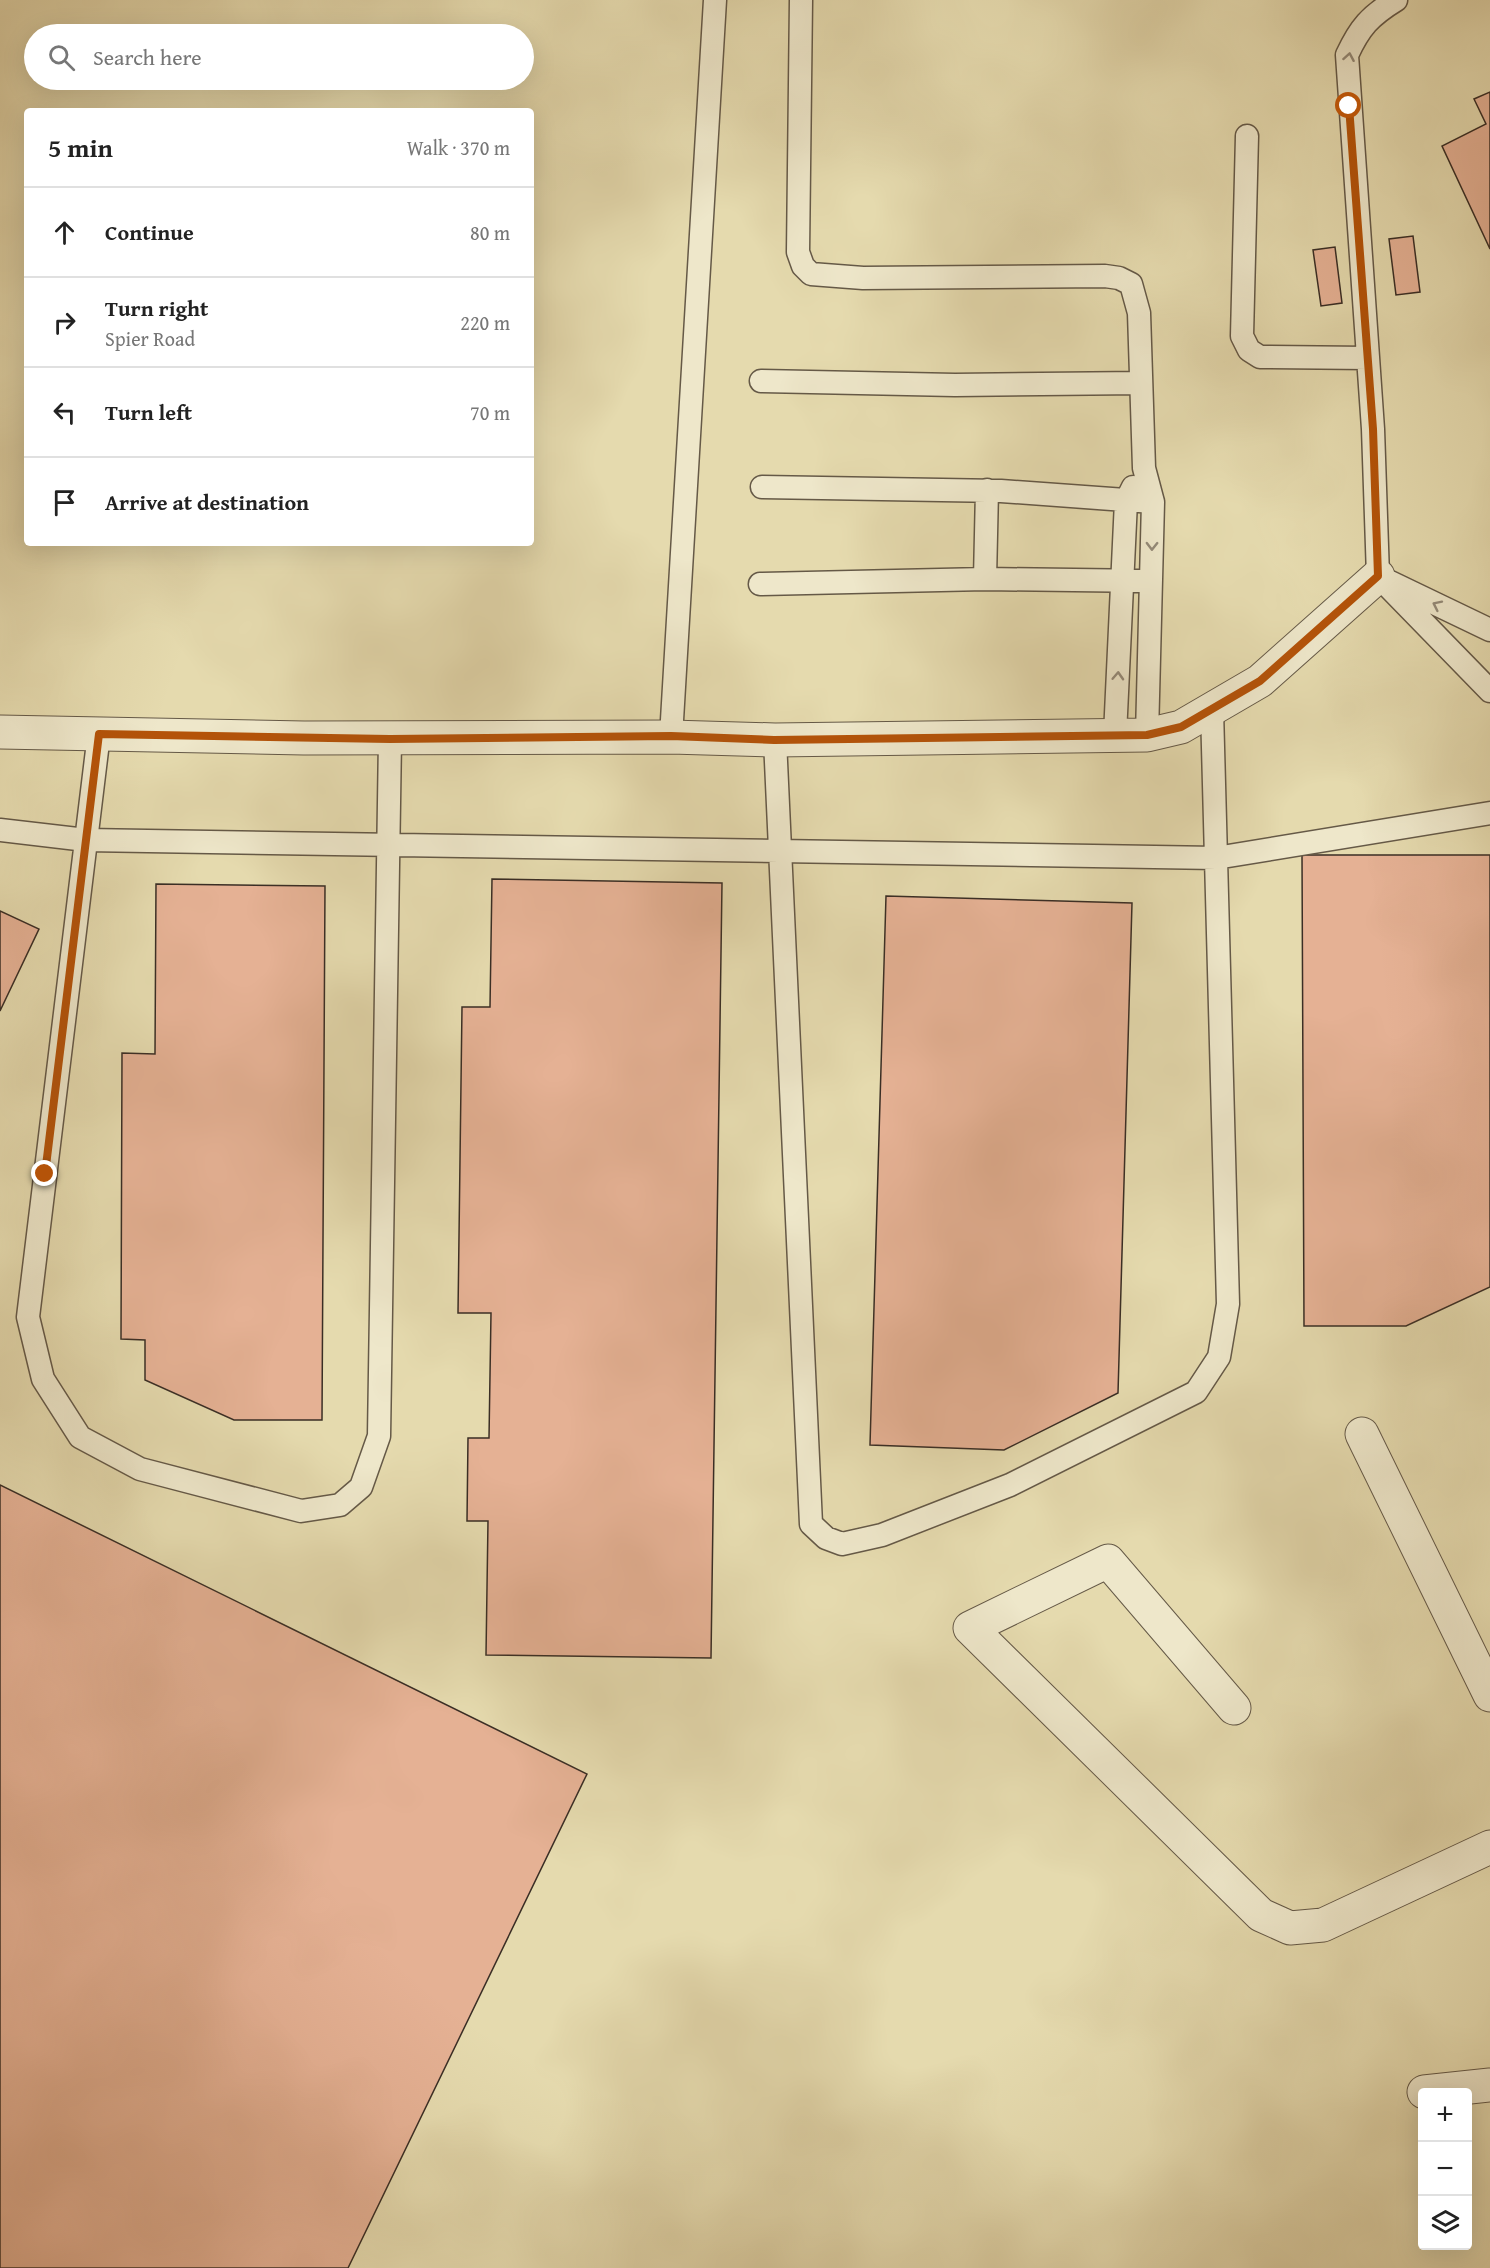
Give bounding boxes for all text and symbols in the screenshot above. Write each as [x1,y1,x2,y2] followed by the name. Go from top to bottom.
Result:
[24,24,534,90] search box
[45,41,78,74] icon: search
[93,41,202,73] text: Search here
[1342,52,1355,62] one-way arrow
[1335,92,1361,118] route start
[48,128,113,167] text: 5 min
[407,133,510,162] text: Walk · 370 m
[48,216,81,249] icon: ahead
[105,216,194,248] text: Continue
[470,218,510,247] text: 80 m
[105,292,208,324] text: Turn right
[48,306,81,339] icon: right
[460,308,510,337] text: 220 m
[105,324,195,353] text: Spier Road
[48,396,81,429] icon: left
[105,396,192,428] text: Turn left
[470,398,510,427] text: 70 m
[48,486,81,519] icon: arrive
[105,486,309,518] text: Arrive at destination
[1146,542,1159,551] one-way arrow
[1433,600,1444,612] one-way arrow
[1111,672,1124,681] one-way arrow
[31,1160,57,1186] route end
[1418,2088,1472,2250] map controls
[1418,2088,1472,2142] button: +
[1418,2142,1472,2196] button: −
[1418,2196,1472,2250] button: layers

